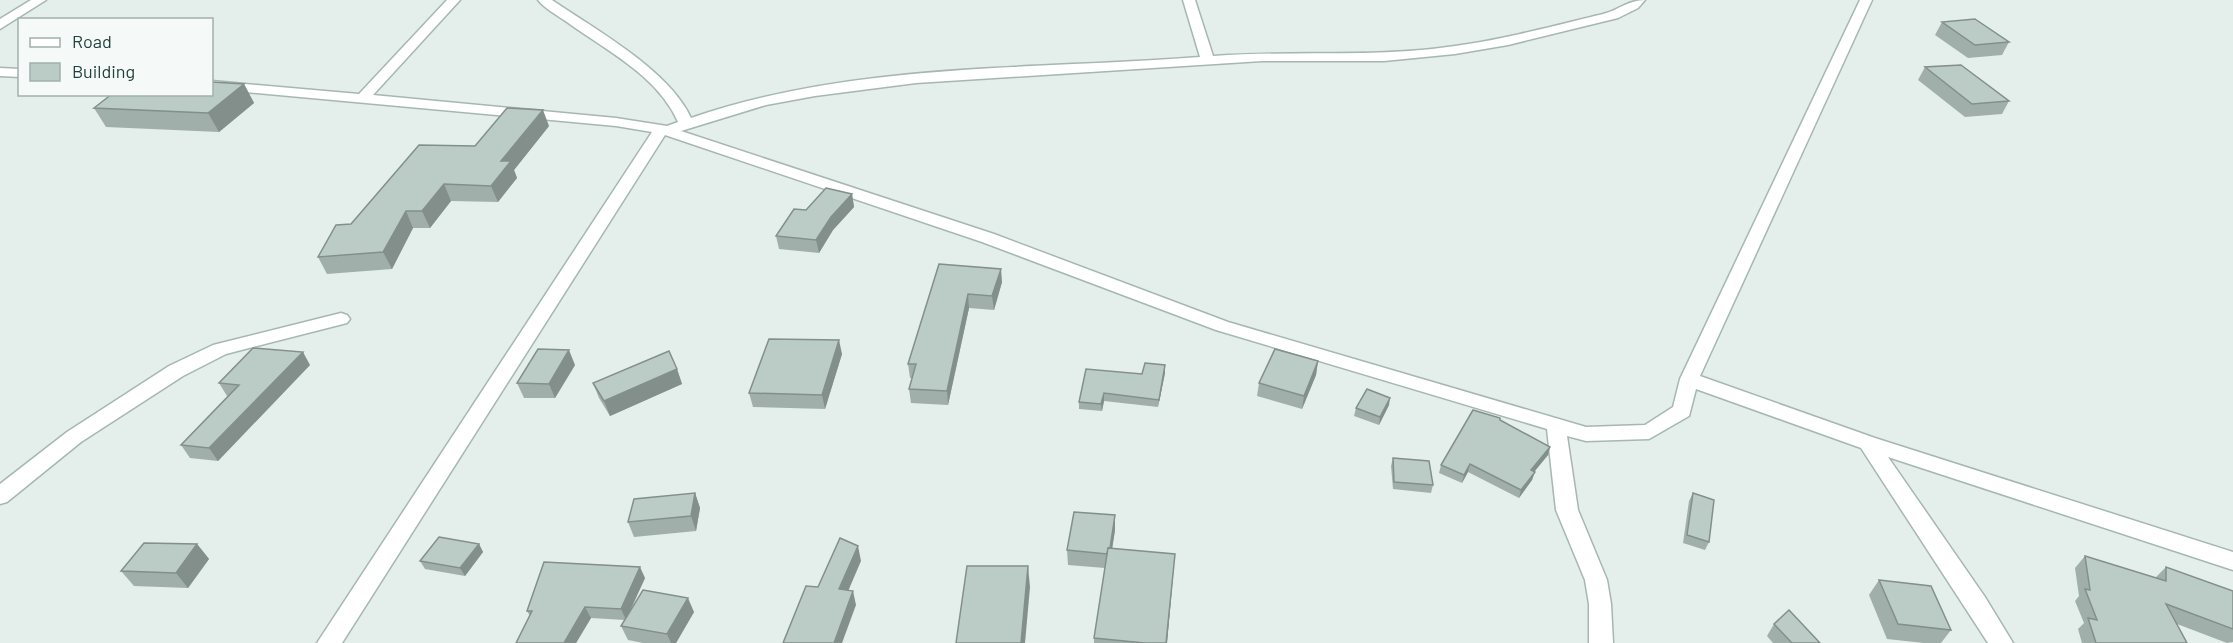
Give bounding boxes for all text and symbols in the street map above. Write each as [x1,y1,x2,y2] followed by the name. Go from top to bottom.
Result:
[18,18,213,96] legend
[72,30,112,52] text: Road
[72,60,135,82] text: Building

